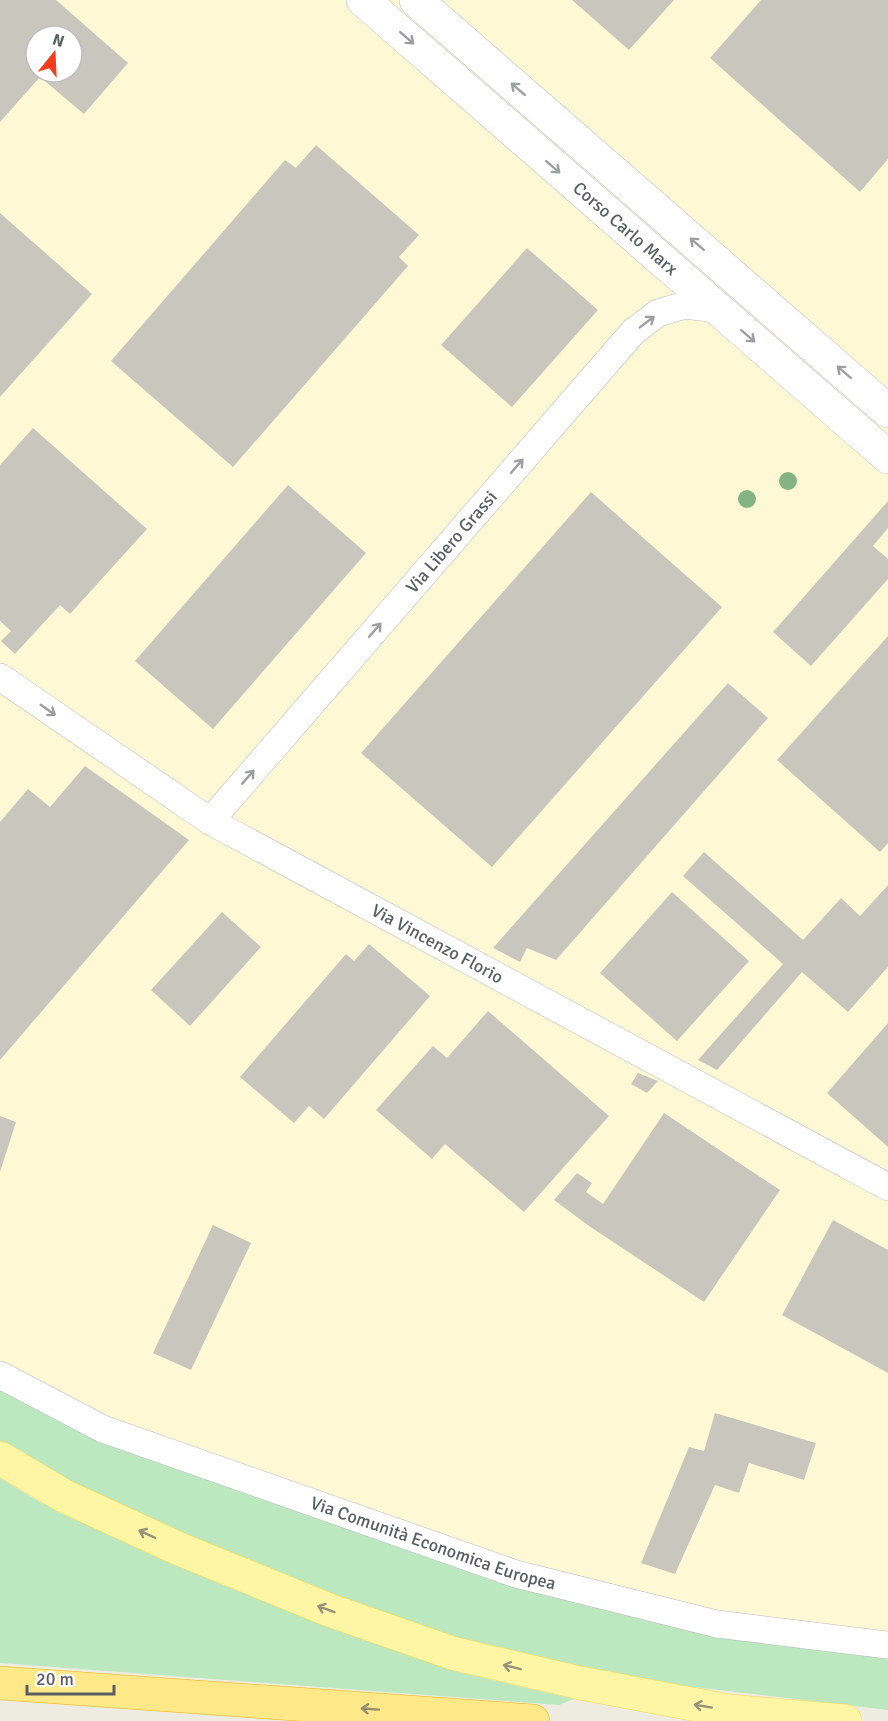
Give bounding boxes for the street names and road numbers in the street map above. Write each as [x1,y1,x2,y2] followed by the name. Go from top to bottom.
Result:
[569,177,683,280] street label: Corso Carlo Marx
[401,486,502,598] street label: Via Libero Grassi
[368,899,507,988] street label: Via Vincenzo Florio
[308,1492,558,1595] street label: Via Comunità Economica Europea

